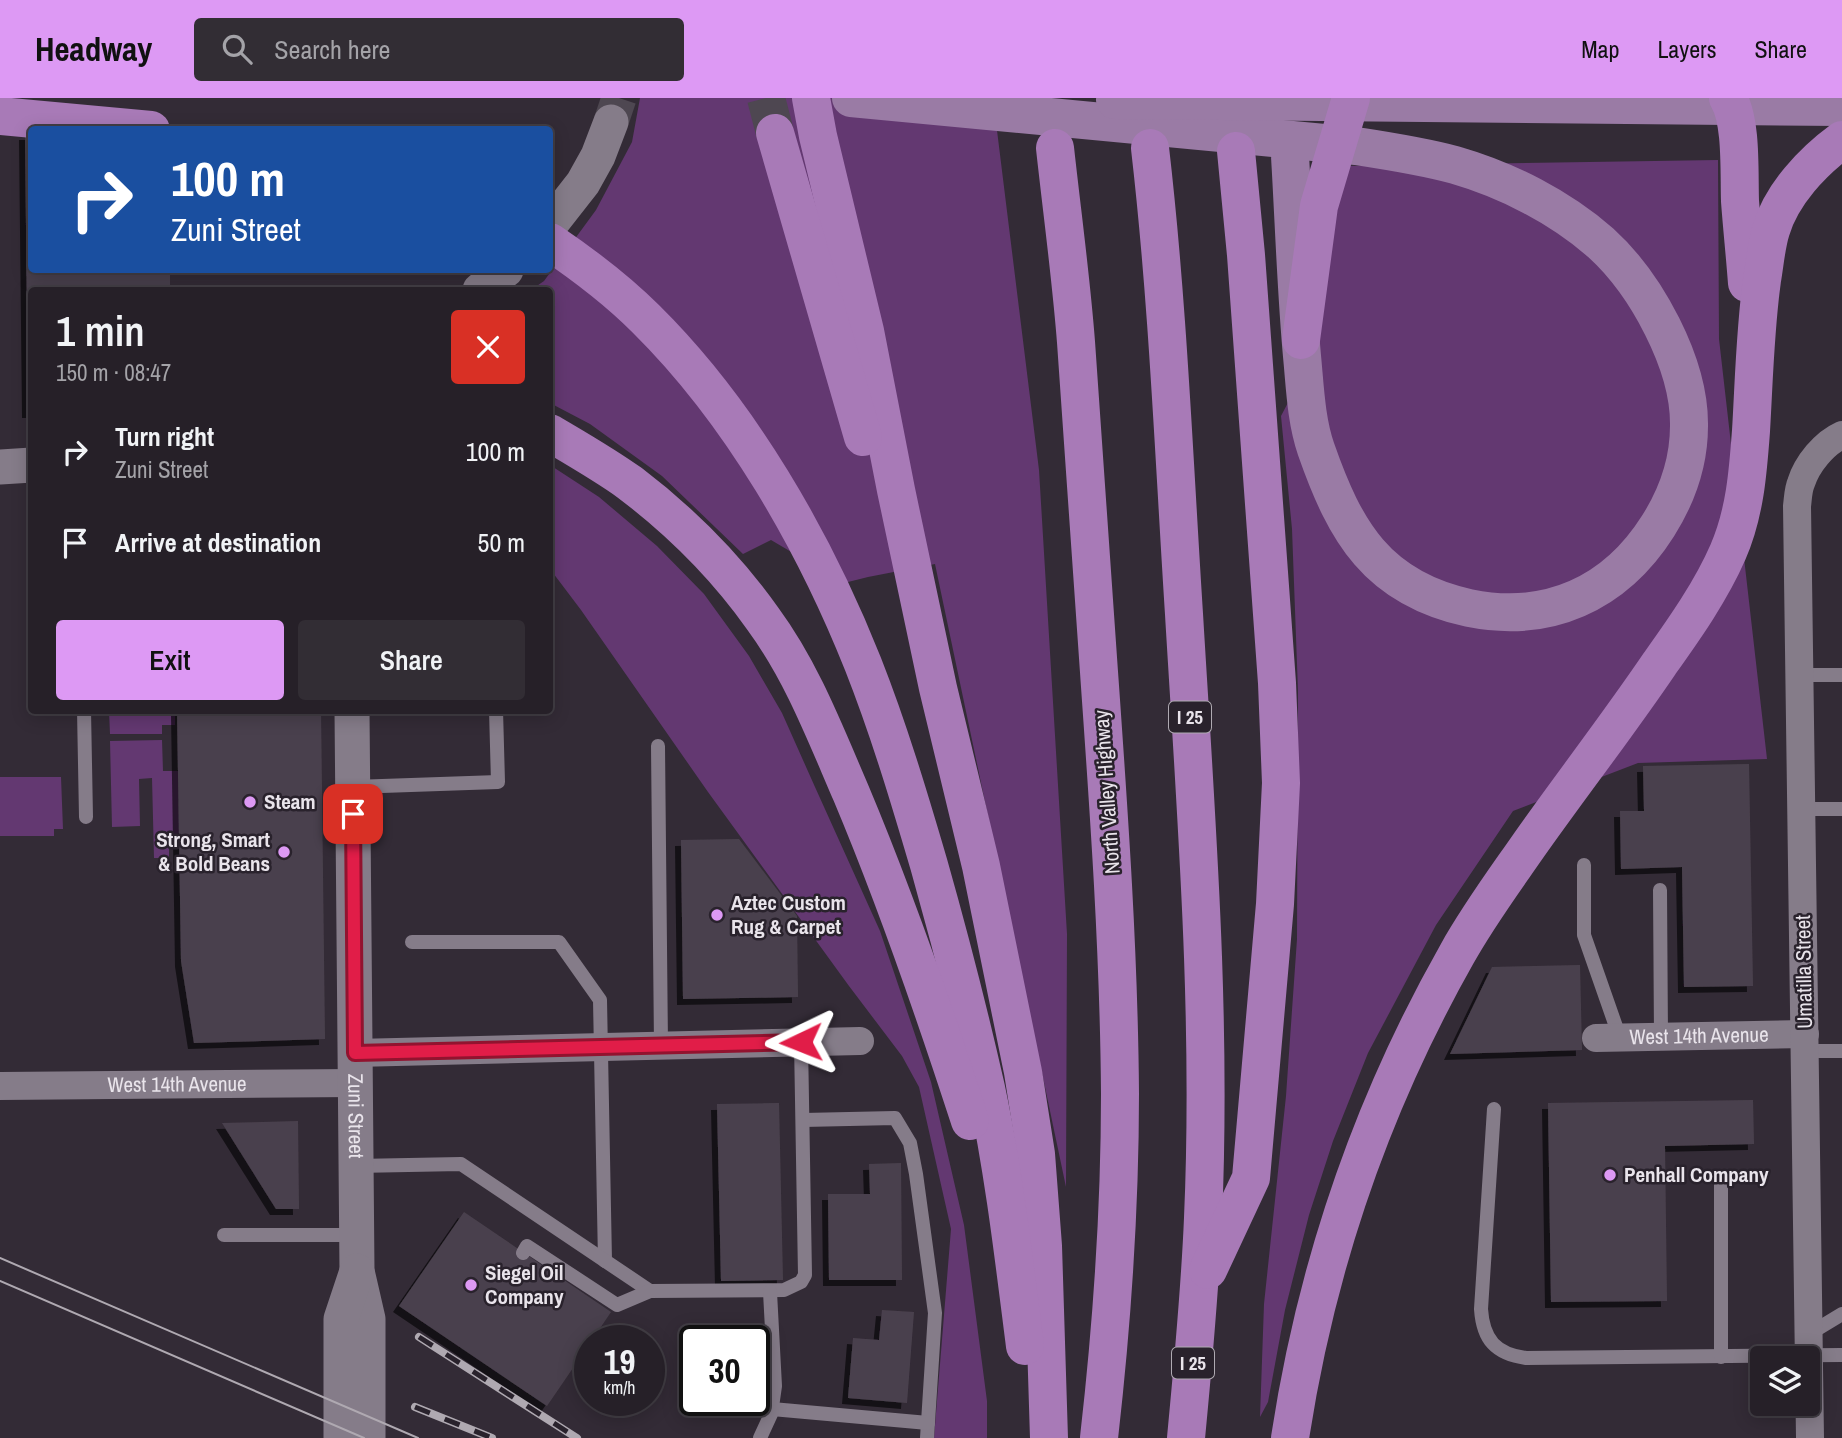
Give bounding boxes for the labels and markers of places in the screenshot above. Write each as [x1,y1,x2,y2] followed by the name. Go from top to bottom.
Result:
[323,784,383,844] pin
[264,787,316,816] place label: Steam
[242,794,258,810] marker: Steam
[156,825,270,878] place label: Strong, Smart & Bold Beans
[276,844,292,860] marker: Strong, Smart & Bold Beans
[731,888,846,941] place label: Aztec Custom Rug & Carpet
[709,907,725,923] marker: Aztec Custom Rug & Carpet
[1624,1160,1769,1189] place label: Penhall Company
[1602,1167,1618,1183] marker: Penhall Company
[485,1258,564,1311] place label: Siegel Oil Company
[463,1277,479,1293] marker: Siegel Oil Company

